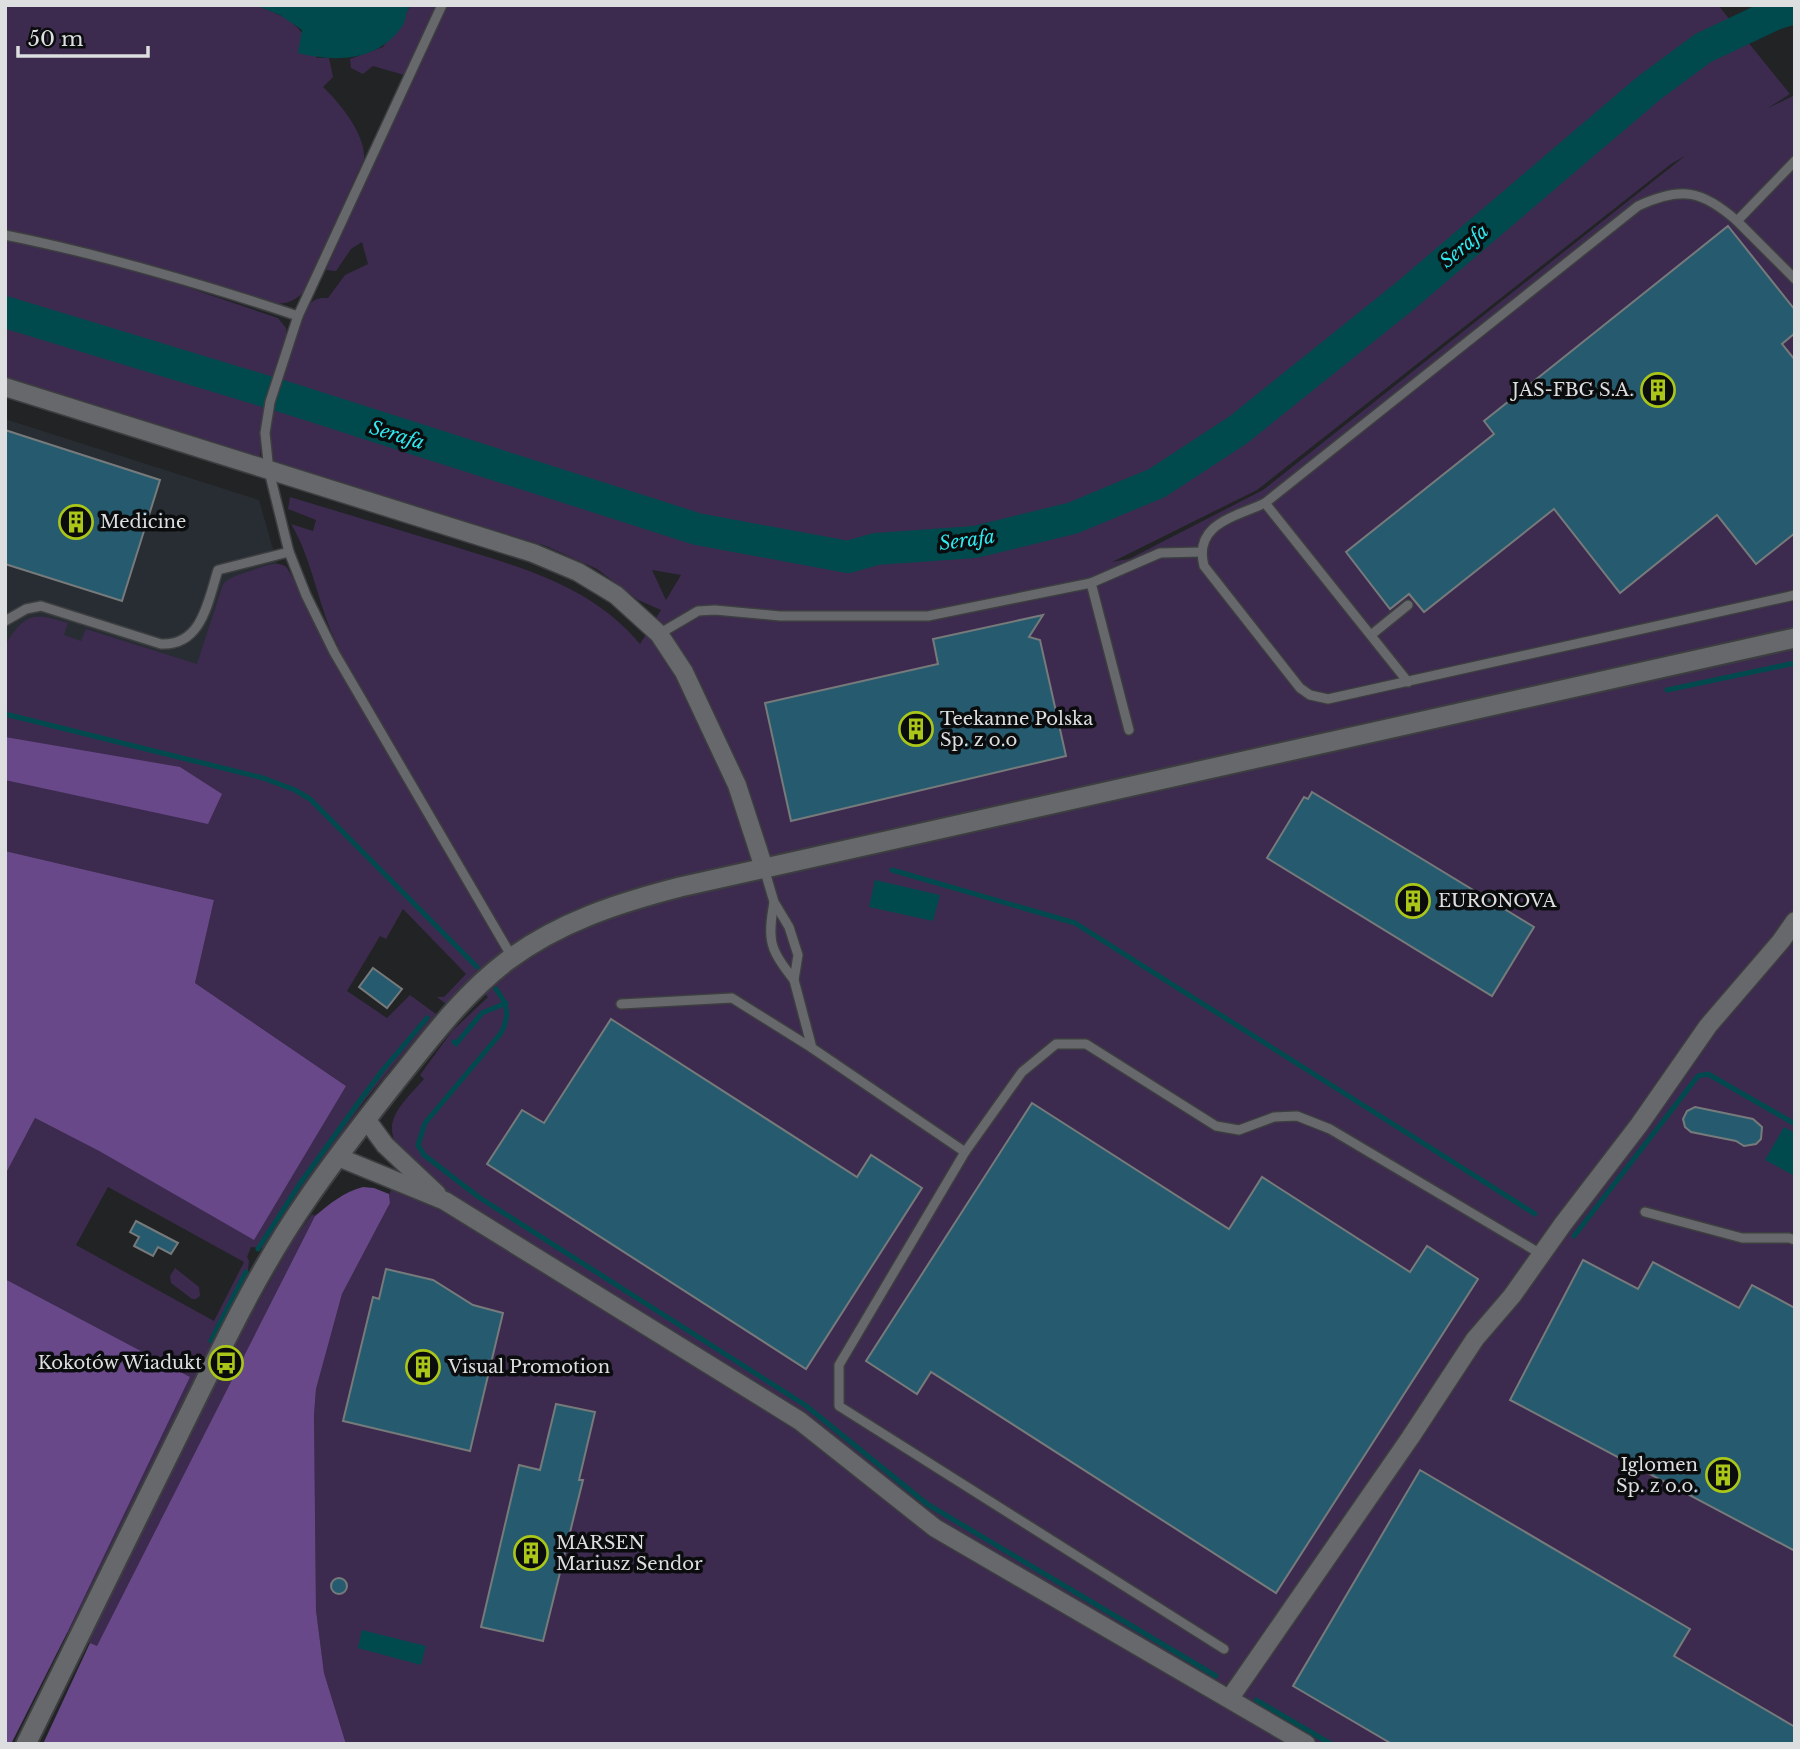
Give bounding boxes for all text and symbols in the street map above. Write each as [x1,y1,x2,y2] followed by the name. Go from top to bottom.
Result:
[18,14,147,58] scale bar
[28,26,84,52] text: 50 m
[1435,219,1493,273] water label: Serafa
[1639,371,1677,409] building icon: JAS-FBG S.A.
[1510,379,1634,401] place label: JAS-FBG S.A.
[367,416,427,454] water label: Serafa
[57,503,95,541] building icon: Medicine
[100,511,186,533] place label: Medicine
[938,525,997,555] water label: Serafa
[940,708,1093,751] place label: Teekanne Polska Sp. z o.o
[897,710,935,748] building icon: Teekanne Polska Sp. z o.o
[1394,882,1432,920] building icon: EURONOVA
[1438,890,1557,912] place label: EURONOVA
[207,1344,245,1382] bus stop icon: Kokotów Wiadukt
[404,1348,442,1386] building icon: Visual Promotion
[38,1352,202,1374] place label: Kokotów Wiadukt
[447,1356,610,1378] place label: Visual Promotion
[1616,1454,1698,1497] place label: Iglomen Sp. z o.o.
[1704,1456,1742,1494] building icon: Iglomen Sp. z o.o.
[556,1532,703,1575] place label: MARSEN Mariusz Sendor
[512,1534,550,1572] building icon: MARSEN Mariusz Sendor

